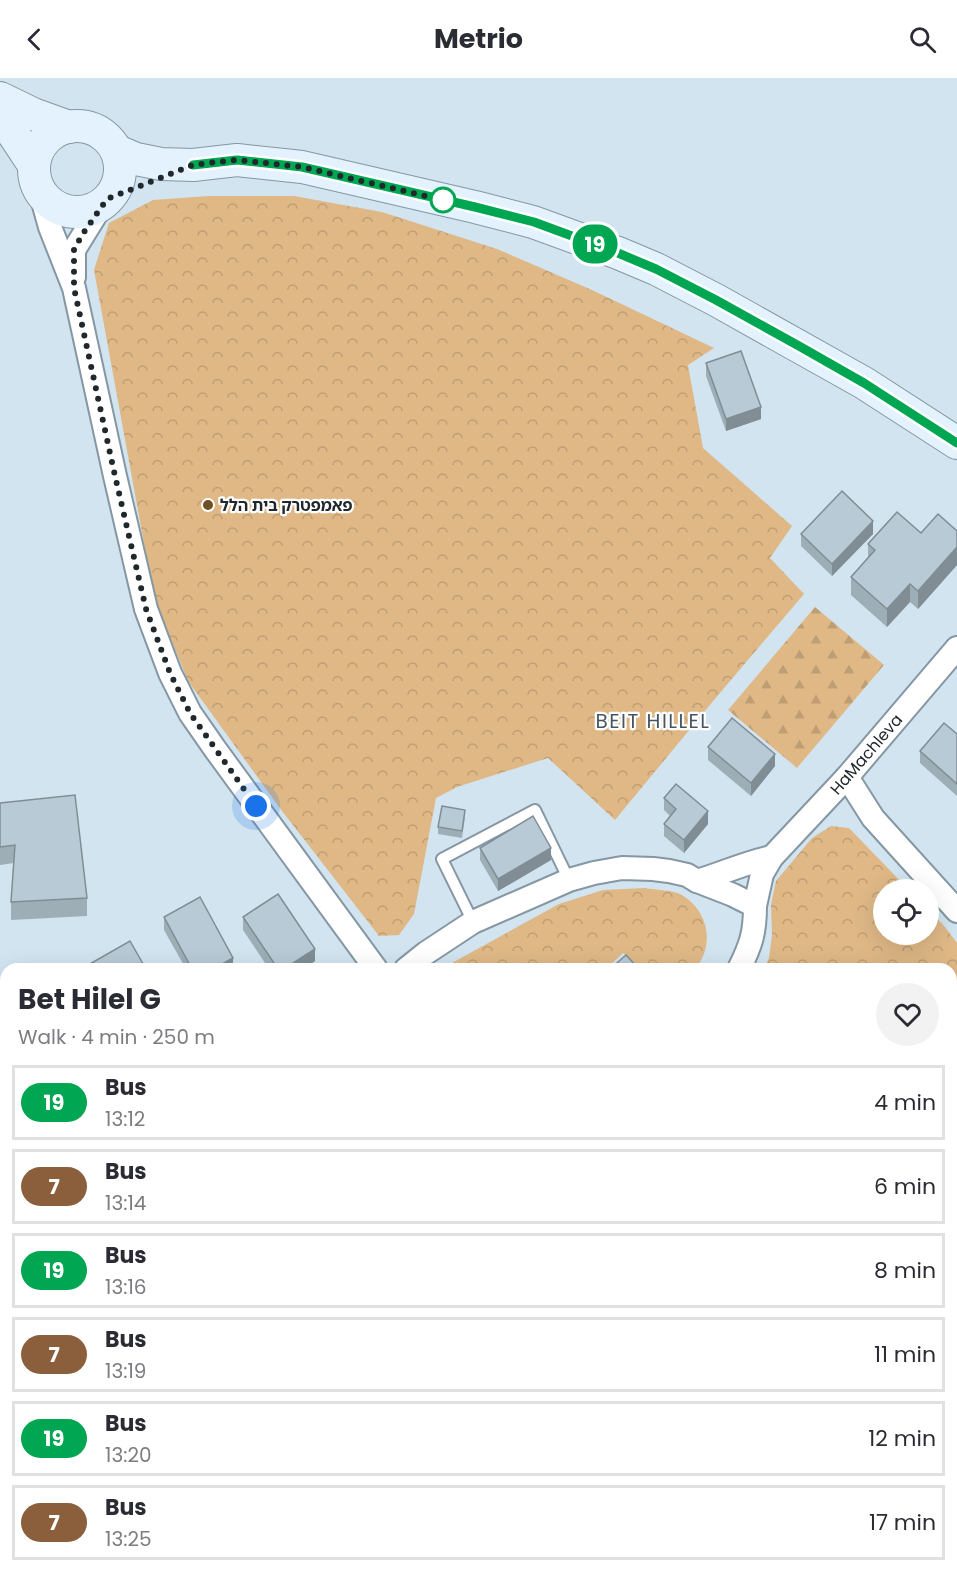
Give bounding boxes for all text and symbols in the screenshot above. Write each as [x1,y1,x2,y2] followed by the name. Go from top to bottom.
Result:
[434,20,523,57] text: Metrio
[18,23,51,56] icon: back
[906,23,939,56] icon: search
[430,187,456,213] unlabelled marker
[568,224,622,264] line badge: 19
[585,230,605,259] text: 19
[220,494,353,517] place label: פאמפטרק בית הלל
[201,498,215,512] marker: פאמפטרק בית הלל
[595,707,711,735] district label: BEIT HILLEL
[825,709,908,800] street label: HaMachleva
[241,791,271,821] your location
[873,879,939,945] map controls
[873,879,939,945] button: locate
[18,980,161,1019] text: Bet Hilel G
[876,983,939,1046] button: heart
[18,1023,215,1051] text: Walk · 4 min · 250 m
[105,1072,147,1103] text: Bus
[874,1087,936,1118] text: 4 min
[44,1088,64,1117] text: 19
[105,1105,145,1133] text: 13:12
[105,1156,147,1187] text: Bus
[874,1171,936,1202] text: 6 min
[48,1172,60,1201] text: 7
[105,1189,146,1217] text: 13:14
[105,1240,147,1271] text: Bus
[874,1255,936,1286] text: 8 min
[44,1256,64,1285] text: 19
[105,1273,147,1301] text: 13:16
[105,1324,147,1355] text: Bus
[874,1339,936,1370] text: 11 min
[48,1340,60,1369] text: 7
[105,1357,146,1385] text: 13:19
[105,1408,147,1439] text: Bus
[868,1423,936,1454] text: 12 min
[44,1424,64,1453] text: 19
[105,1441,152,1469] text: 13:20
[105,1492,147,1523] text: Bus
[869,1507,936,1538] text: 17 min
[48,1508,60,1537] text: 7
[105,1525,152,1553] text: 13:25

